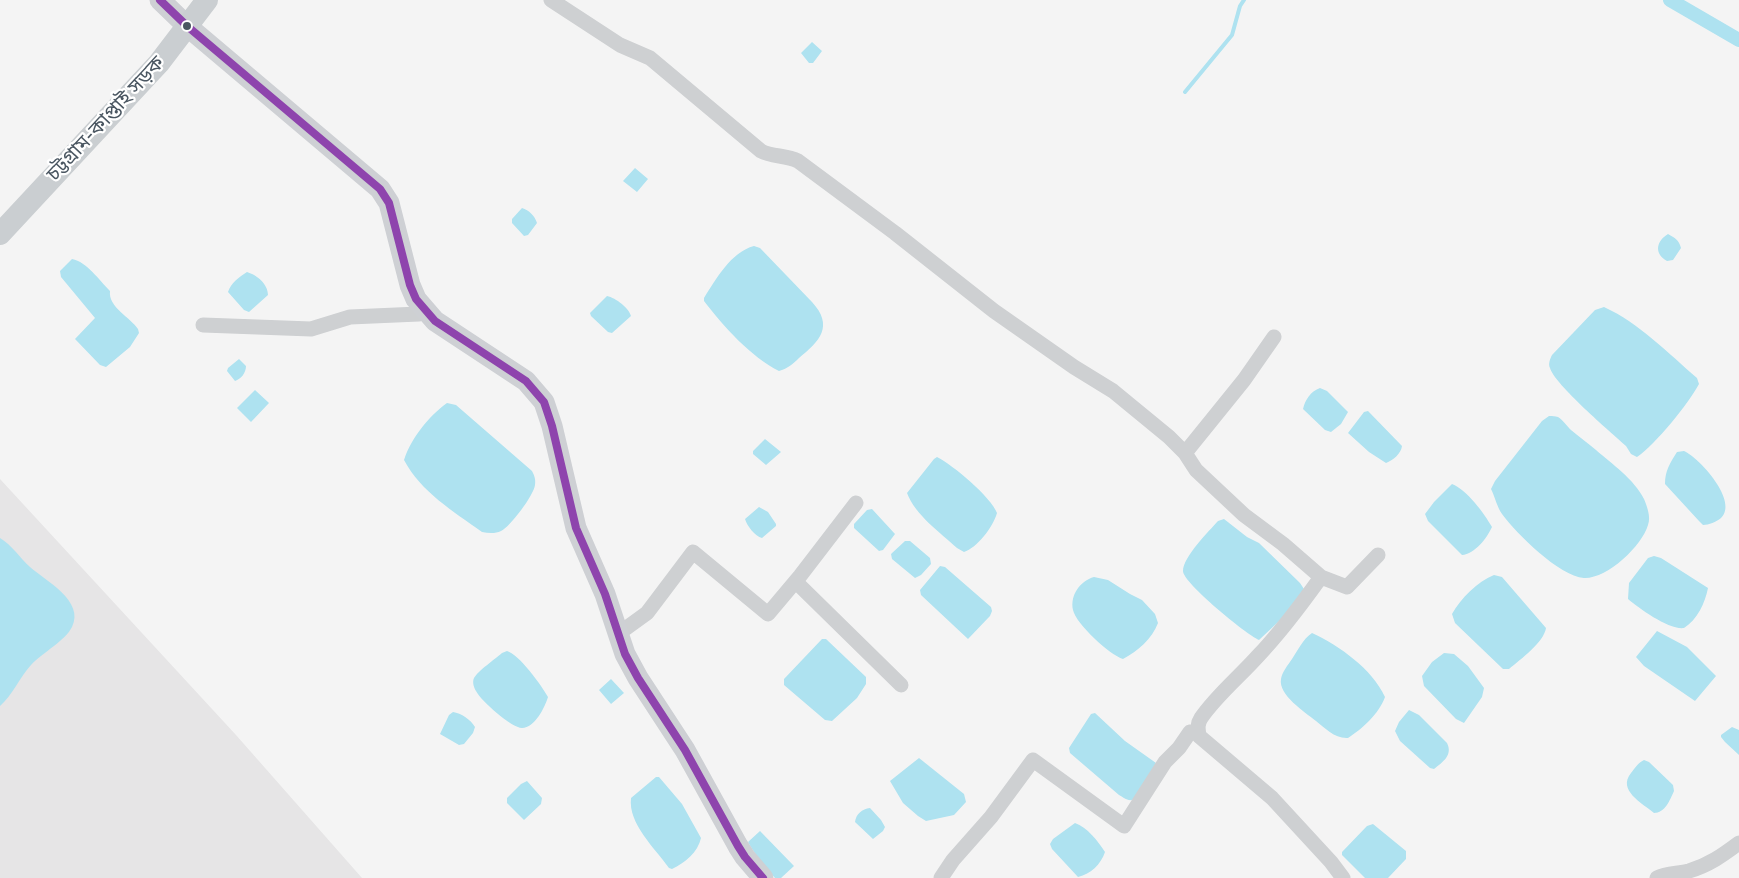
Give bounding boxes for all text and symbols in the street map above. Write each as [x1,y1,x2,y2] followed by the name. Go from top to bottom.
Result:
[181,20,193,32] unlabelled marker
[42,52,170,186] street label: চট্টগ্রাম-কাপ্তাই সড়ক

